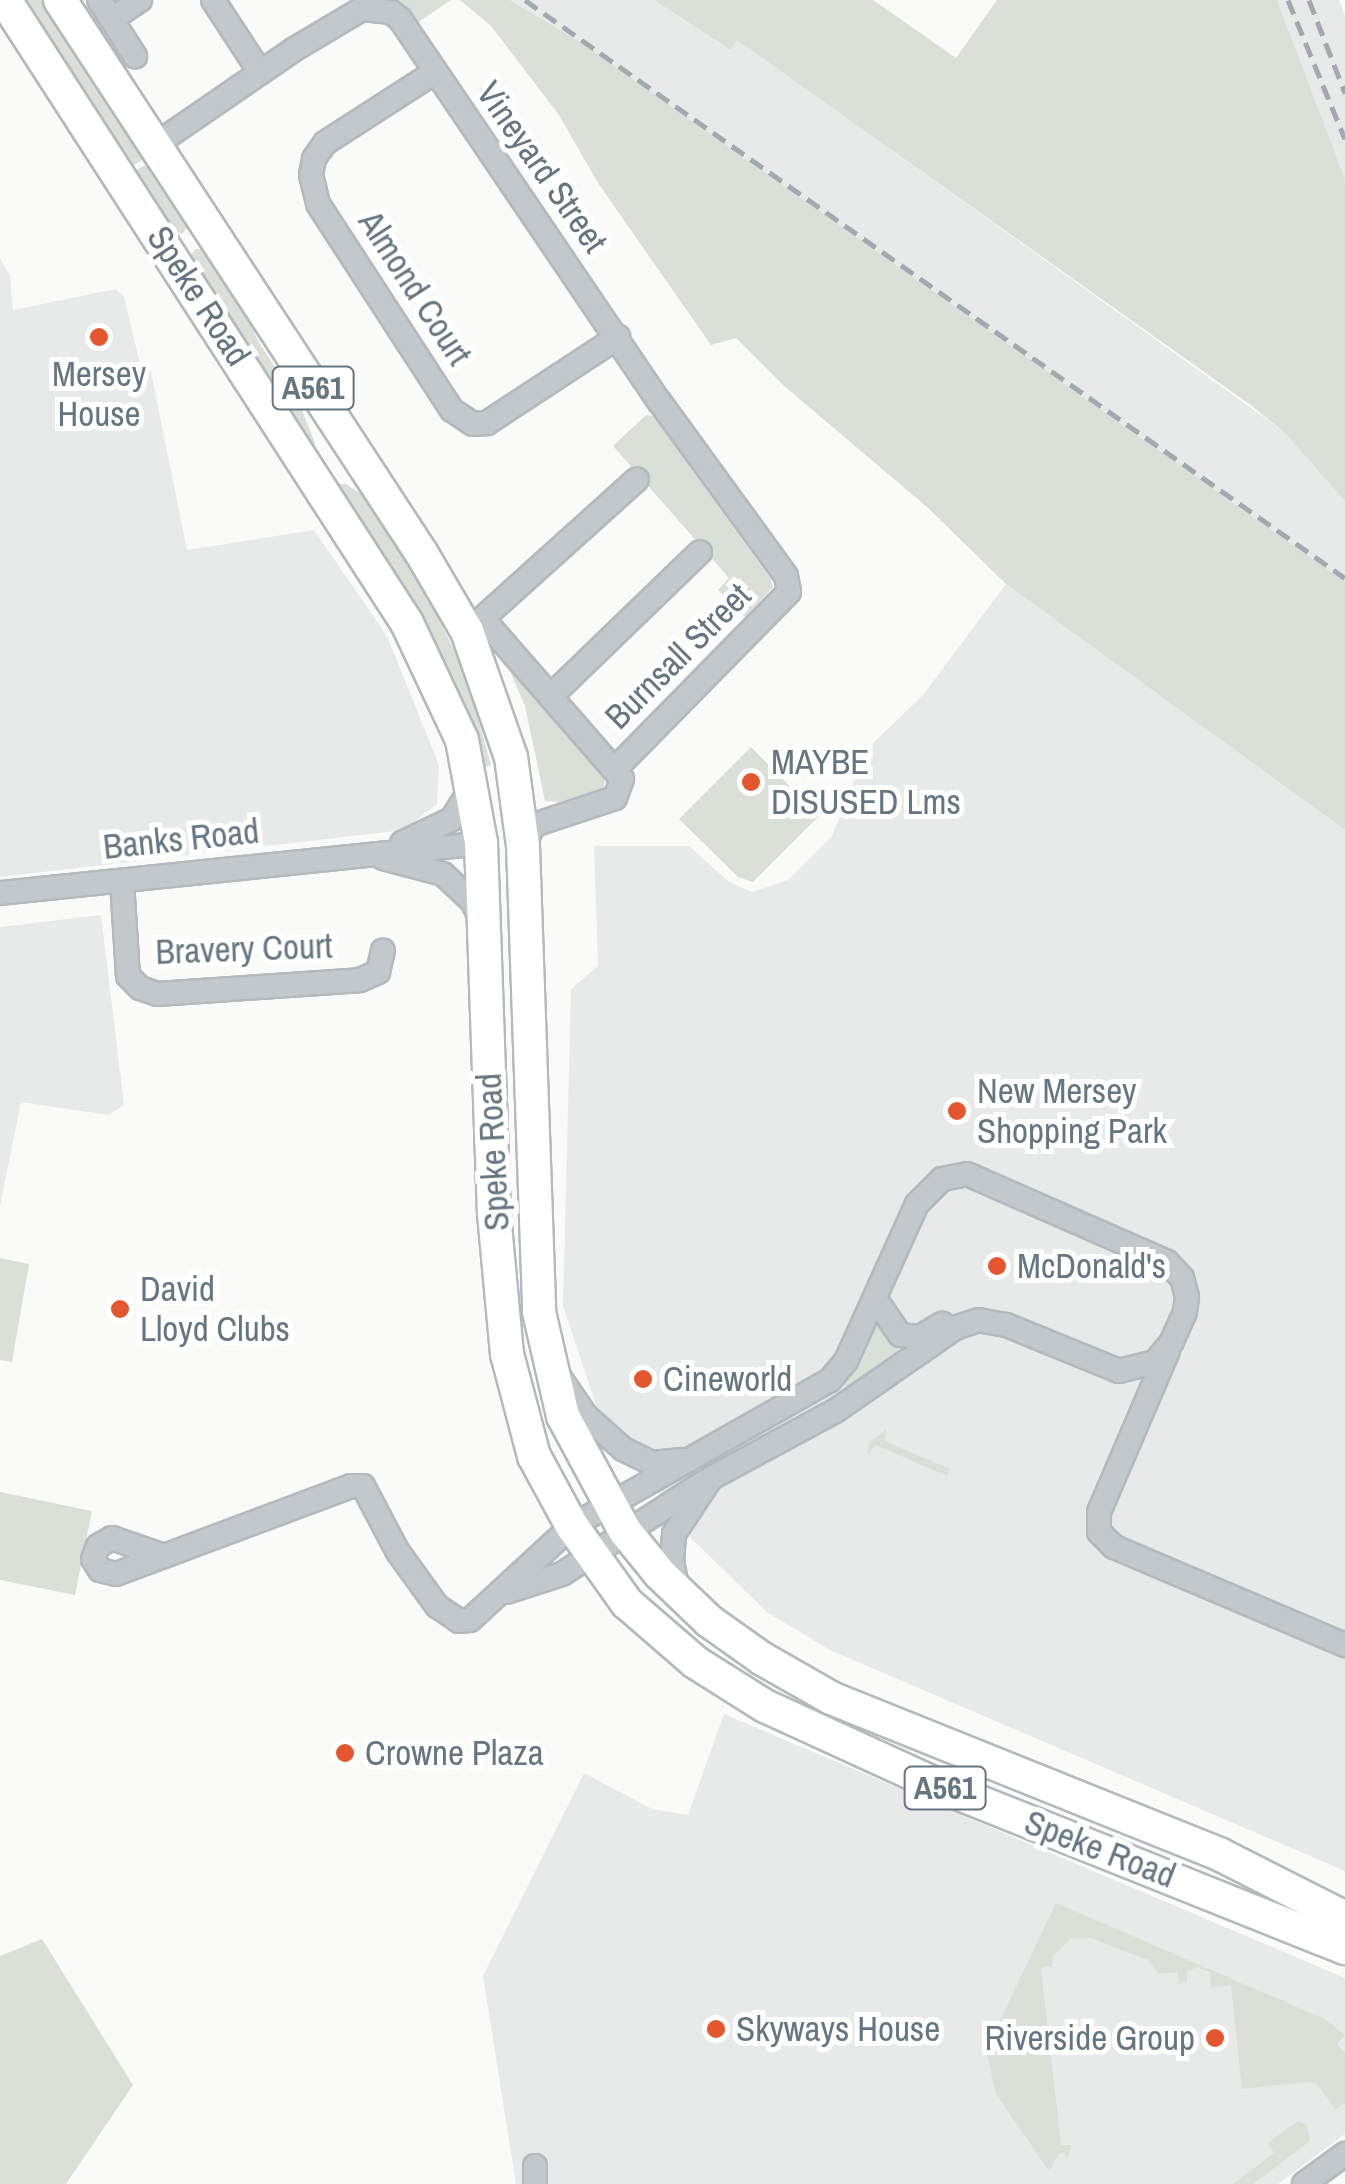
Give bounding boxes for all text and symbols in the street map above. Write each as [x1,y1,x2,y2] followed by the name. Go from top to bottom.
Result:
[468,73,616,261] street label: Vineyard Street
[350,203,480,373] street label: Almond Court
[138,218,260,374] street label: Speke Road
[88,326,110,348] marker: Mersey House
[52,353,146,435] place label: Mersey House
[270,361,356,415] road number: A561
[597,575,759,737] street label: Burnsall Street
[771,741,961,823] place label: MAYBE DISUSED Lms
[740,771,762,793] marker: MAYBE DISUSED Lms
[101,810,261,868] street label: Banks Road
[155,925,333,973] street label: Bravery Court
[977,1070,1167,1152] place label: New Mersey Shopping Park
[468,1072,518,1232] street label: Speke Road
[946,1100,968,1122] marker: New Mersey Shopping Park
[1017,1245,1166,1287] place label: McDonald's
[986,1255,1008,1277] marker: McDonald's
[140,1268,290,1350] place label: David Lloyd Clubs
[109,1298,131,1320] marker: David Lloyd Clubs
[663,1358,792,1400] place label: Cineworld
[632,1368,654,1390] marker: Cineworld
[365,1732,544,1774] place label: Crowne Plaza
[334,1742,356,1764] marker: Crowne Plaza
[902,1761,988,1815] road number: A561
[1019,1801,1181,1897] street label: Speke Road
[736,2008,940,2050] place label: Skyways House
[984,2017,1195,2059] place label: Riverside Group
[705,2018,727,2040] marker: Skyways House
[1204,2027,1226,2049] marker: Riverside Group

